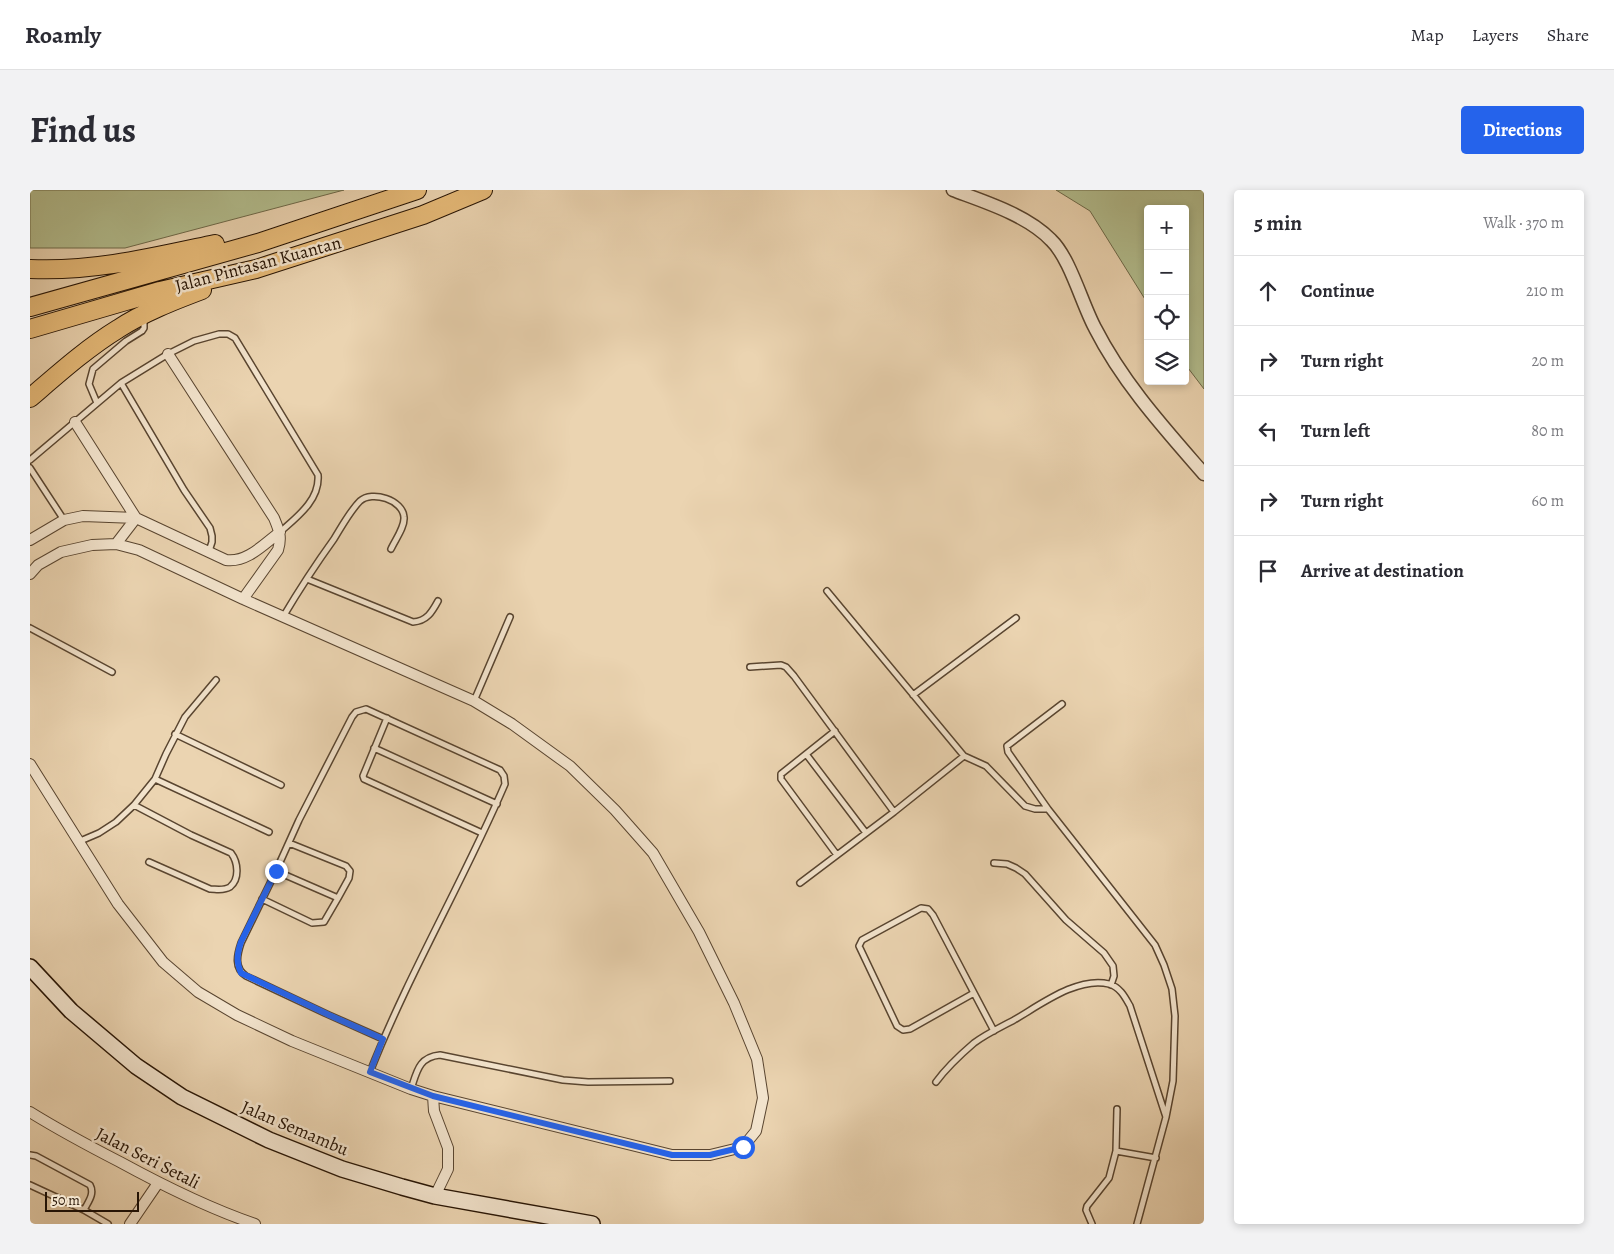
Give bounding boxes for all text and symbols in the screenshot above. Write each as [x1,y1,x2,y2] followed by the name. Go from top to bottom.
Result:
[25,19,101,51] text: Roamly
[1411,23,1444,47] text: Map
[1472,23,1519,47] text: Layers
[1547,23,1589,47] text: Share
[30,106,136,154] text: Find us
[1461,106,1584,154] button: Directions
[1144,205,1189,385] map controls
[1144,205,1189,250] button: +
[1254,209,1302,237] text: 5 min
[1483,212,1564,234] text: Walk · 370 m
[172,230,344,298] street label: Jalan Pintasan Kuantan
[1144,250,1189,295] button: −
[1254,277,1282,305] icon: ahead
[1301,278,1375,304] text: Continue
[1526,280,1564,302] text: 210 m
[1144,295,1189,340] button: locate
[1144,340,1189,385] button: layers
[1254,347,1282,375] icon: right
[1301,348,1383,374] text: Turn right
[1531,350,1564,372] text: 20 m
[1254,417,1282,445] icon: left
[1301,418,1370,444] text: Turn left
[1531,420,1564,442] text: 80 m
[1254,487,1282,515] icon: right
[1301,488,1383,514] text: Turn right
[1532,490,1564,512] text: 60 m
[1254,557,1282,585] icon: arrive
[1301,558,1464,584] text: Arrive at destination
[265,860,288,883] route end
[238,1095,353,1161] street label: Jalan Semambu
[92,1121,204,1195] street label: Jalan Seri Setali
[732,1136,755,1159] route start
[45,1189,139,1212] scale bar
[52,1191,80,1210] text: 50 m

